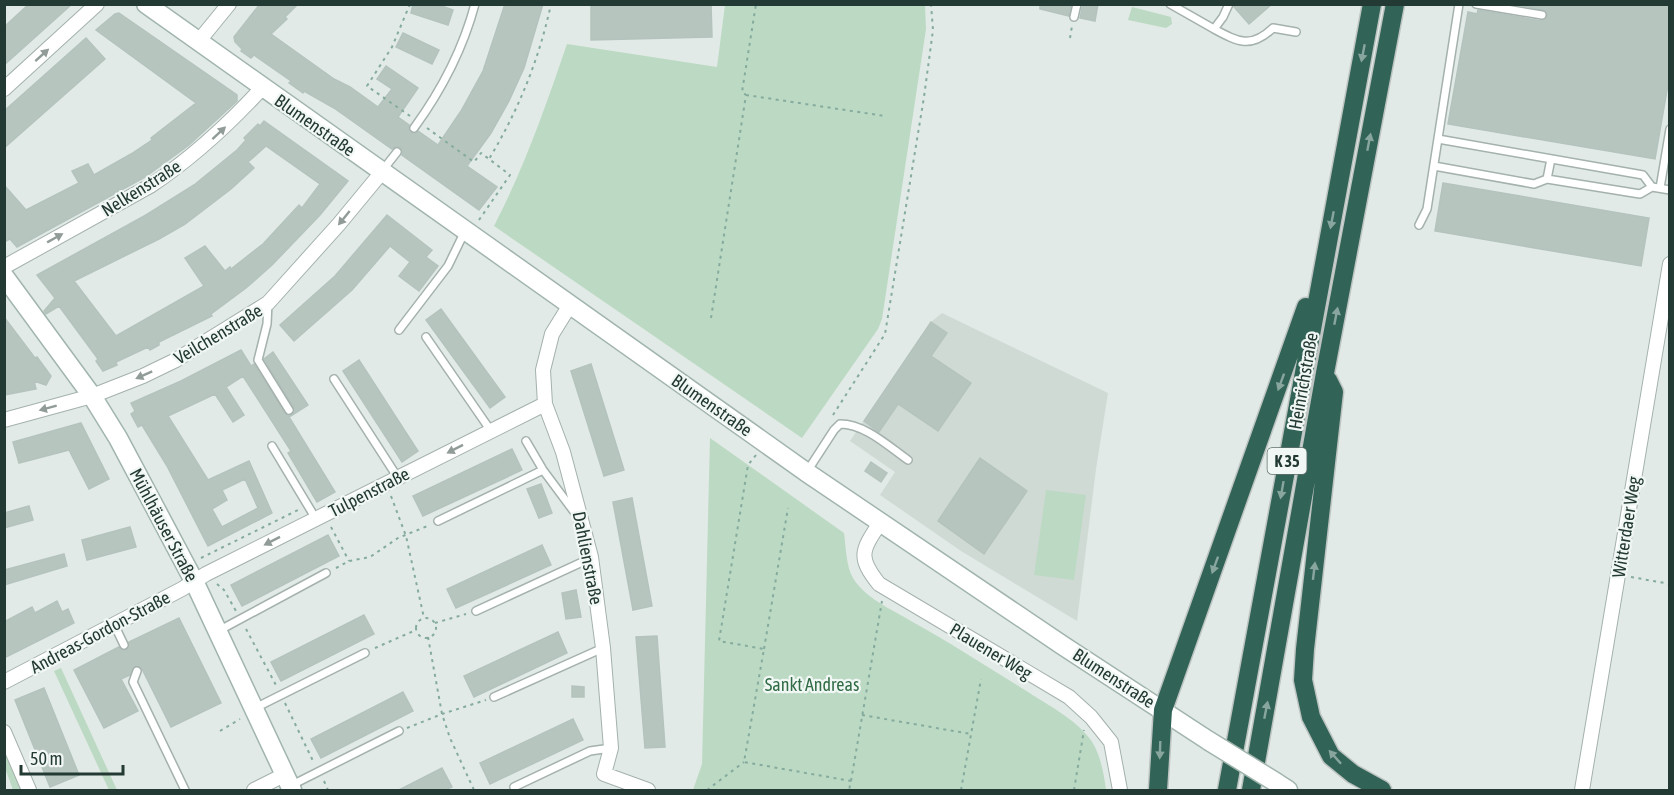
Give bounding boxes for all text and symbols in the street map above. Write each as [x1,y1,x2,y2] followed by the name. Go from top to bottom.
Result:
[1358,43,1367,62] one-way arrow
[34,49,49,62] one-way arrow
[271,90,359,160] street label: Blumenstraße
[211,126,226,140] one-way arrow
[1365,132,1374,151] one-way arrow
[97,155,185,221] street label: Nelkenstraße
[338,210,351,226] one-way arrow
[1327,211,1336,230] one-way arrow
[47,234,64,244] one-way arrow
[170,300,266,368] street label: Veilchenstraße
[1332,306,1341,325] one-way arrow
[1284,331,1322,431] street label: Heinrichstraße
[135,370,153,380] one-way arrow
[668,370,756,440] street label: Blumenstraße
[1275,373,1285,391] one-way arrow
[39,403,58,413] one-way arrow
[447,444,464,454] one-way arrow
[1268,448,1306,474] road number: K 35
[325,463,413,521] street label: Tulpenstraße
[125,465,203,585] street label: Mühlhäuser Straße
[1608,475,1644,579] street label: Witterdaer Weg
[1277,481,1286,500] one-way arrow
[569,510,607,606] street label: Dahlienstraße
[264,536,281,545] one-way arrow
[1210,556,1220,574] one-way arrow
[1309,561,1319,580] one-way arrow
[27,586,173,678] street label: Andreas-Gordon-Straße
[946,618,1036,684] street label: Plauener Weg
[1069,644,1159,712] street label: Blumenstraße
[765,674,859,695] park label: Sankt Andreas
[1262,700,1271,719] one-way arrow
[21,738,123,776] scale bar
[1155,741,1164,760] one-way arrow
[30,748,62,769] text: 50 m
[1328,750,1341,765] one-way arrow

